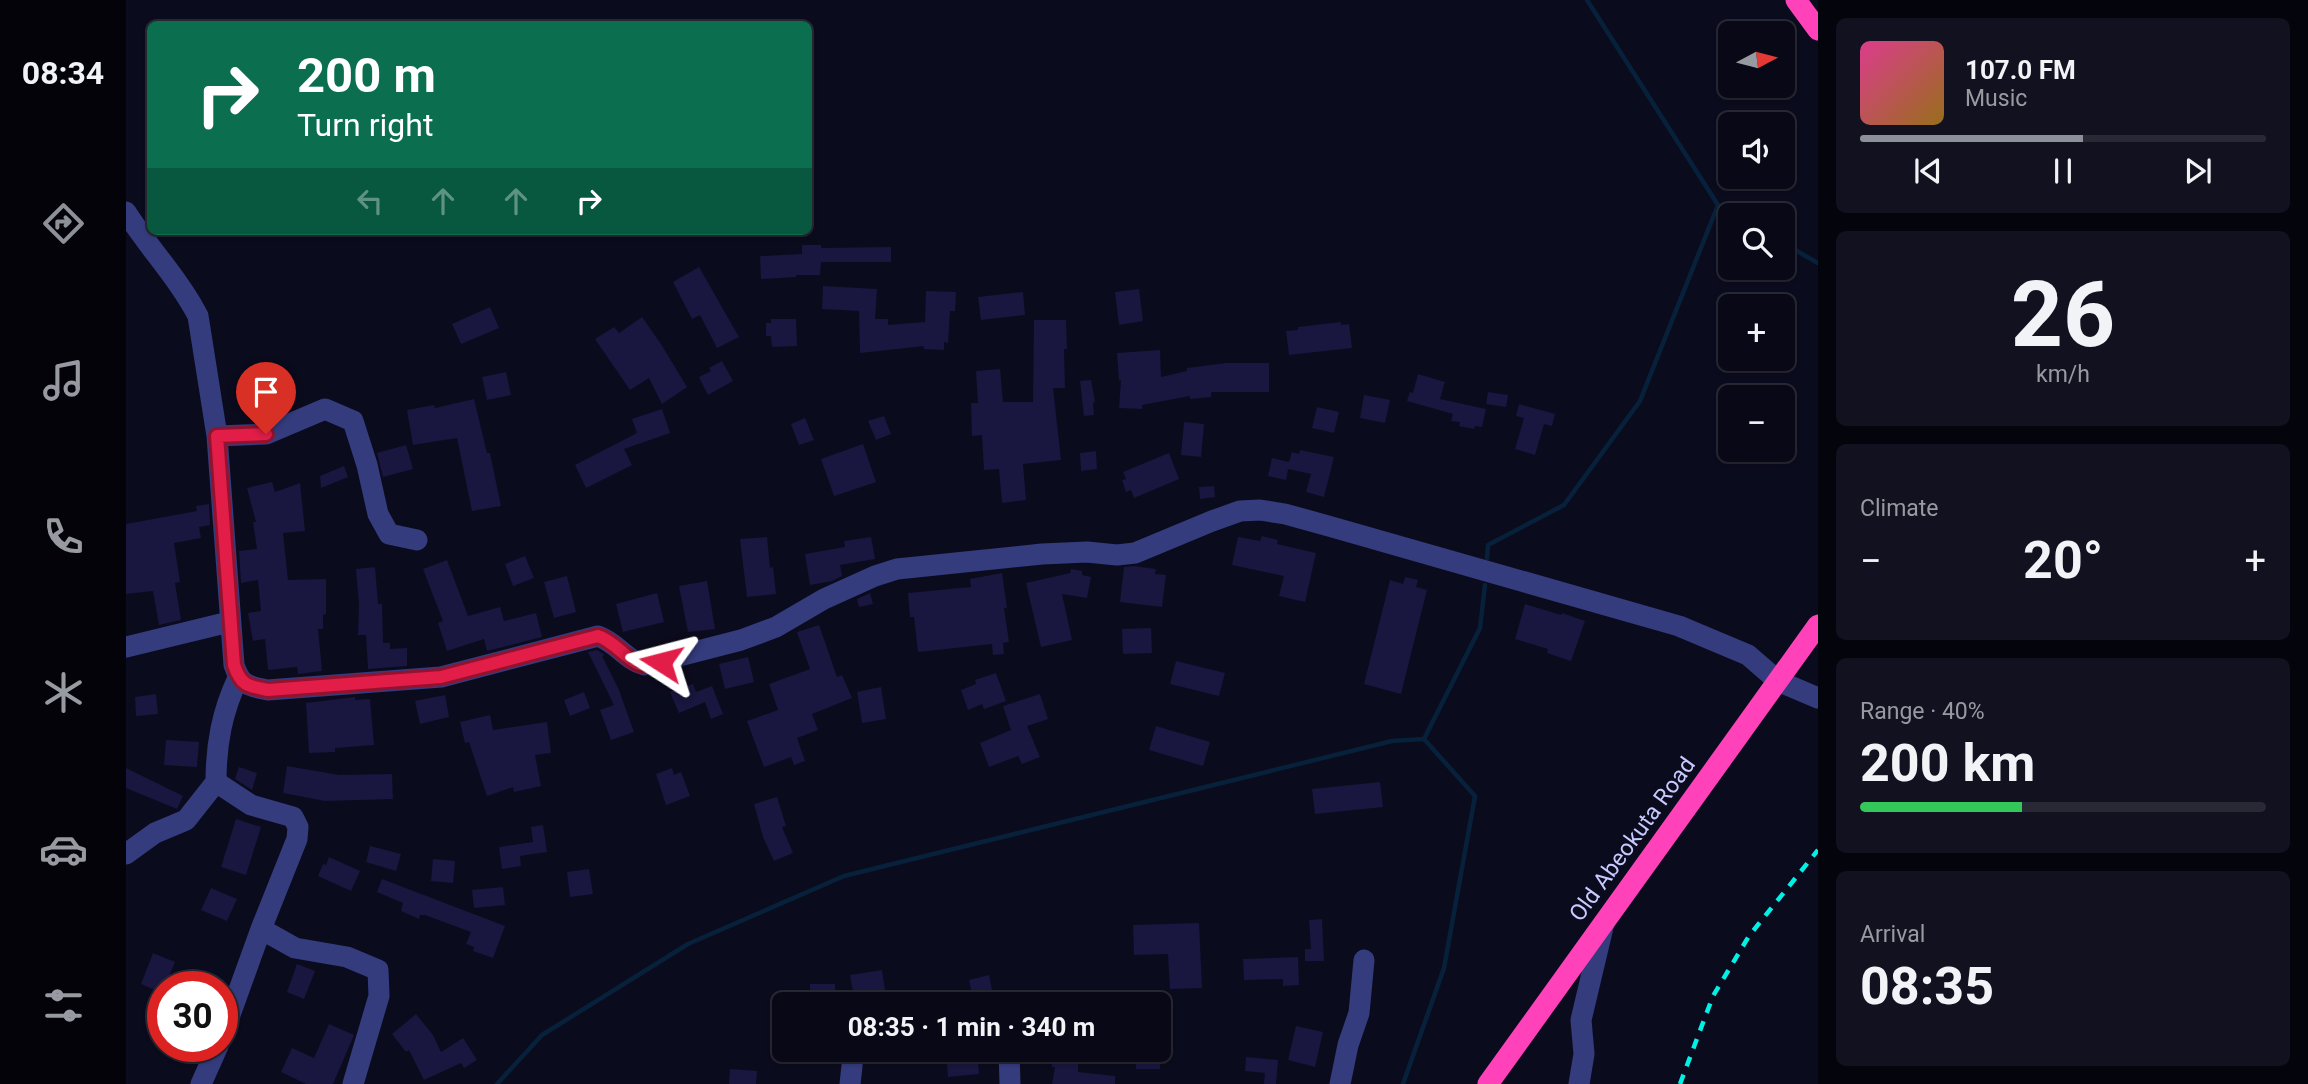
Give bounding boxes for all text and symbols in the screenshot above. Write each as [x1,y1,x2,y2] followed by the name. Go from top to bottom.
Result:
[1718,21,1796,98] north arrow
[1718,21,1795,462] map controls
[297,47,436,104] text: 200 m
[182,49,273,140] icon: right
[22,54,104,92] text: 08:34
[1965,55,2076,85] text: 107.0 FM
[1965,85,2027,112] text: Music
[297,106,433,144] text: Turn right
[1718,112,1795,189] button: sound
[1909,152,1947,190] icon: previous
[2044,152,2082,190] icon: pause
[2179,152,2217,190] icon: next
[351,182,389,220] icon: left
[424,182,462,220] icon: ahead
[497,182,535,220] icon: ahead
[570,182,608,220] icon: right
[39,199,88,248] icon: directions
[1718,203,1795,280] button: search
[2011,262,2115,368] text: 26
[1718,294,1795,371] button: +
[39,356,88,405] icon: music
[2036,361,2090,388] text: km/h
[236,362,296,434] pin
[247,373,285,411] icon: arrive
[1718,385,1795,462] button: −
[1860,495,1939,522] text: Climate
[39,512,88,561] icon: phone
[2023,530,2103,591] text: 20°
[1860,539,1882,583] text: −
[2244,539,2266,583] text: +
[624,625,698,699] position arrow
[39,668,88,717] icon: climate
[1860,698,1985,725] text: Range · 40%
[1860,733,2035,794] text: 200 km
[1564,752,1701,927] street label: Old Abeokuta Road
[39,825,88,874] icon: car
[1860,921,1925,948] text: Arrival
[1860,956,1994,1017] text: 08:35
[147,971,238,1062] speed limit sign: 30
[39,981,88,1030] icon: filters
[848,1012,1095,1042] text: 08:35 · 1 min · 340 m

